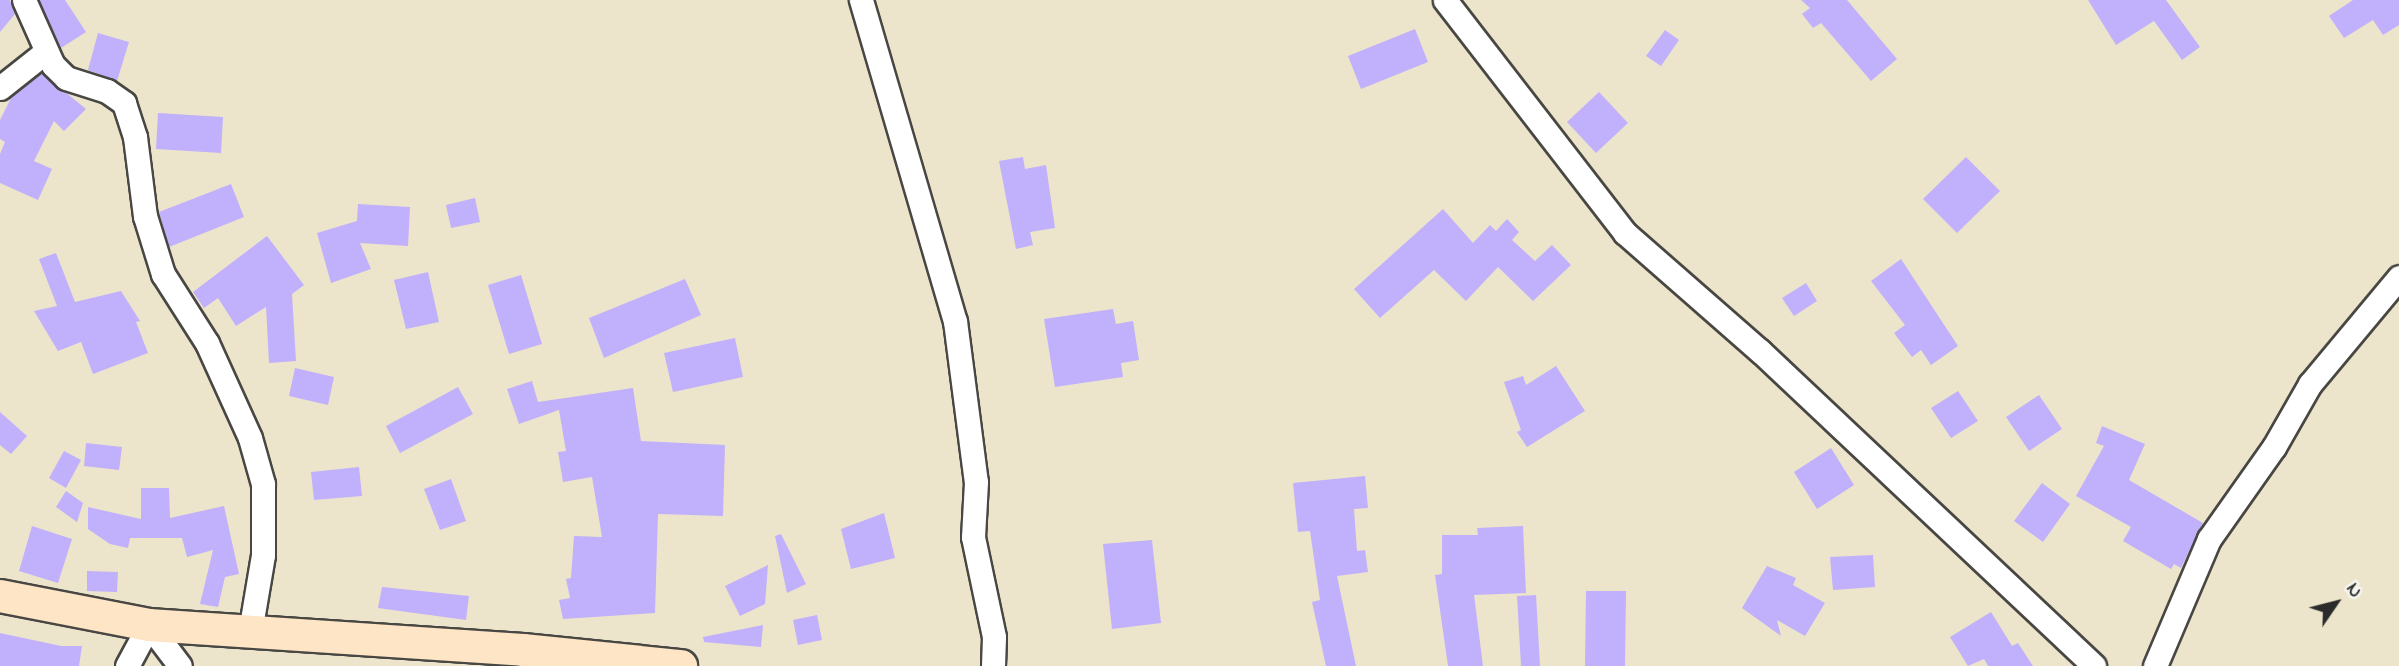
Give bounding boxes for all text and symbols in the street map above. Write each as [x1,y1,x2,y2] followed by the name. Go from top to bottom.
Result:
[2301,568,2371,638] north arrow
[2339,578,2368,604] text: N

